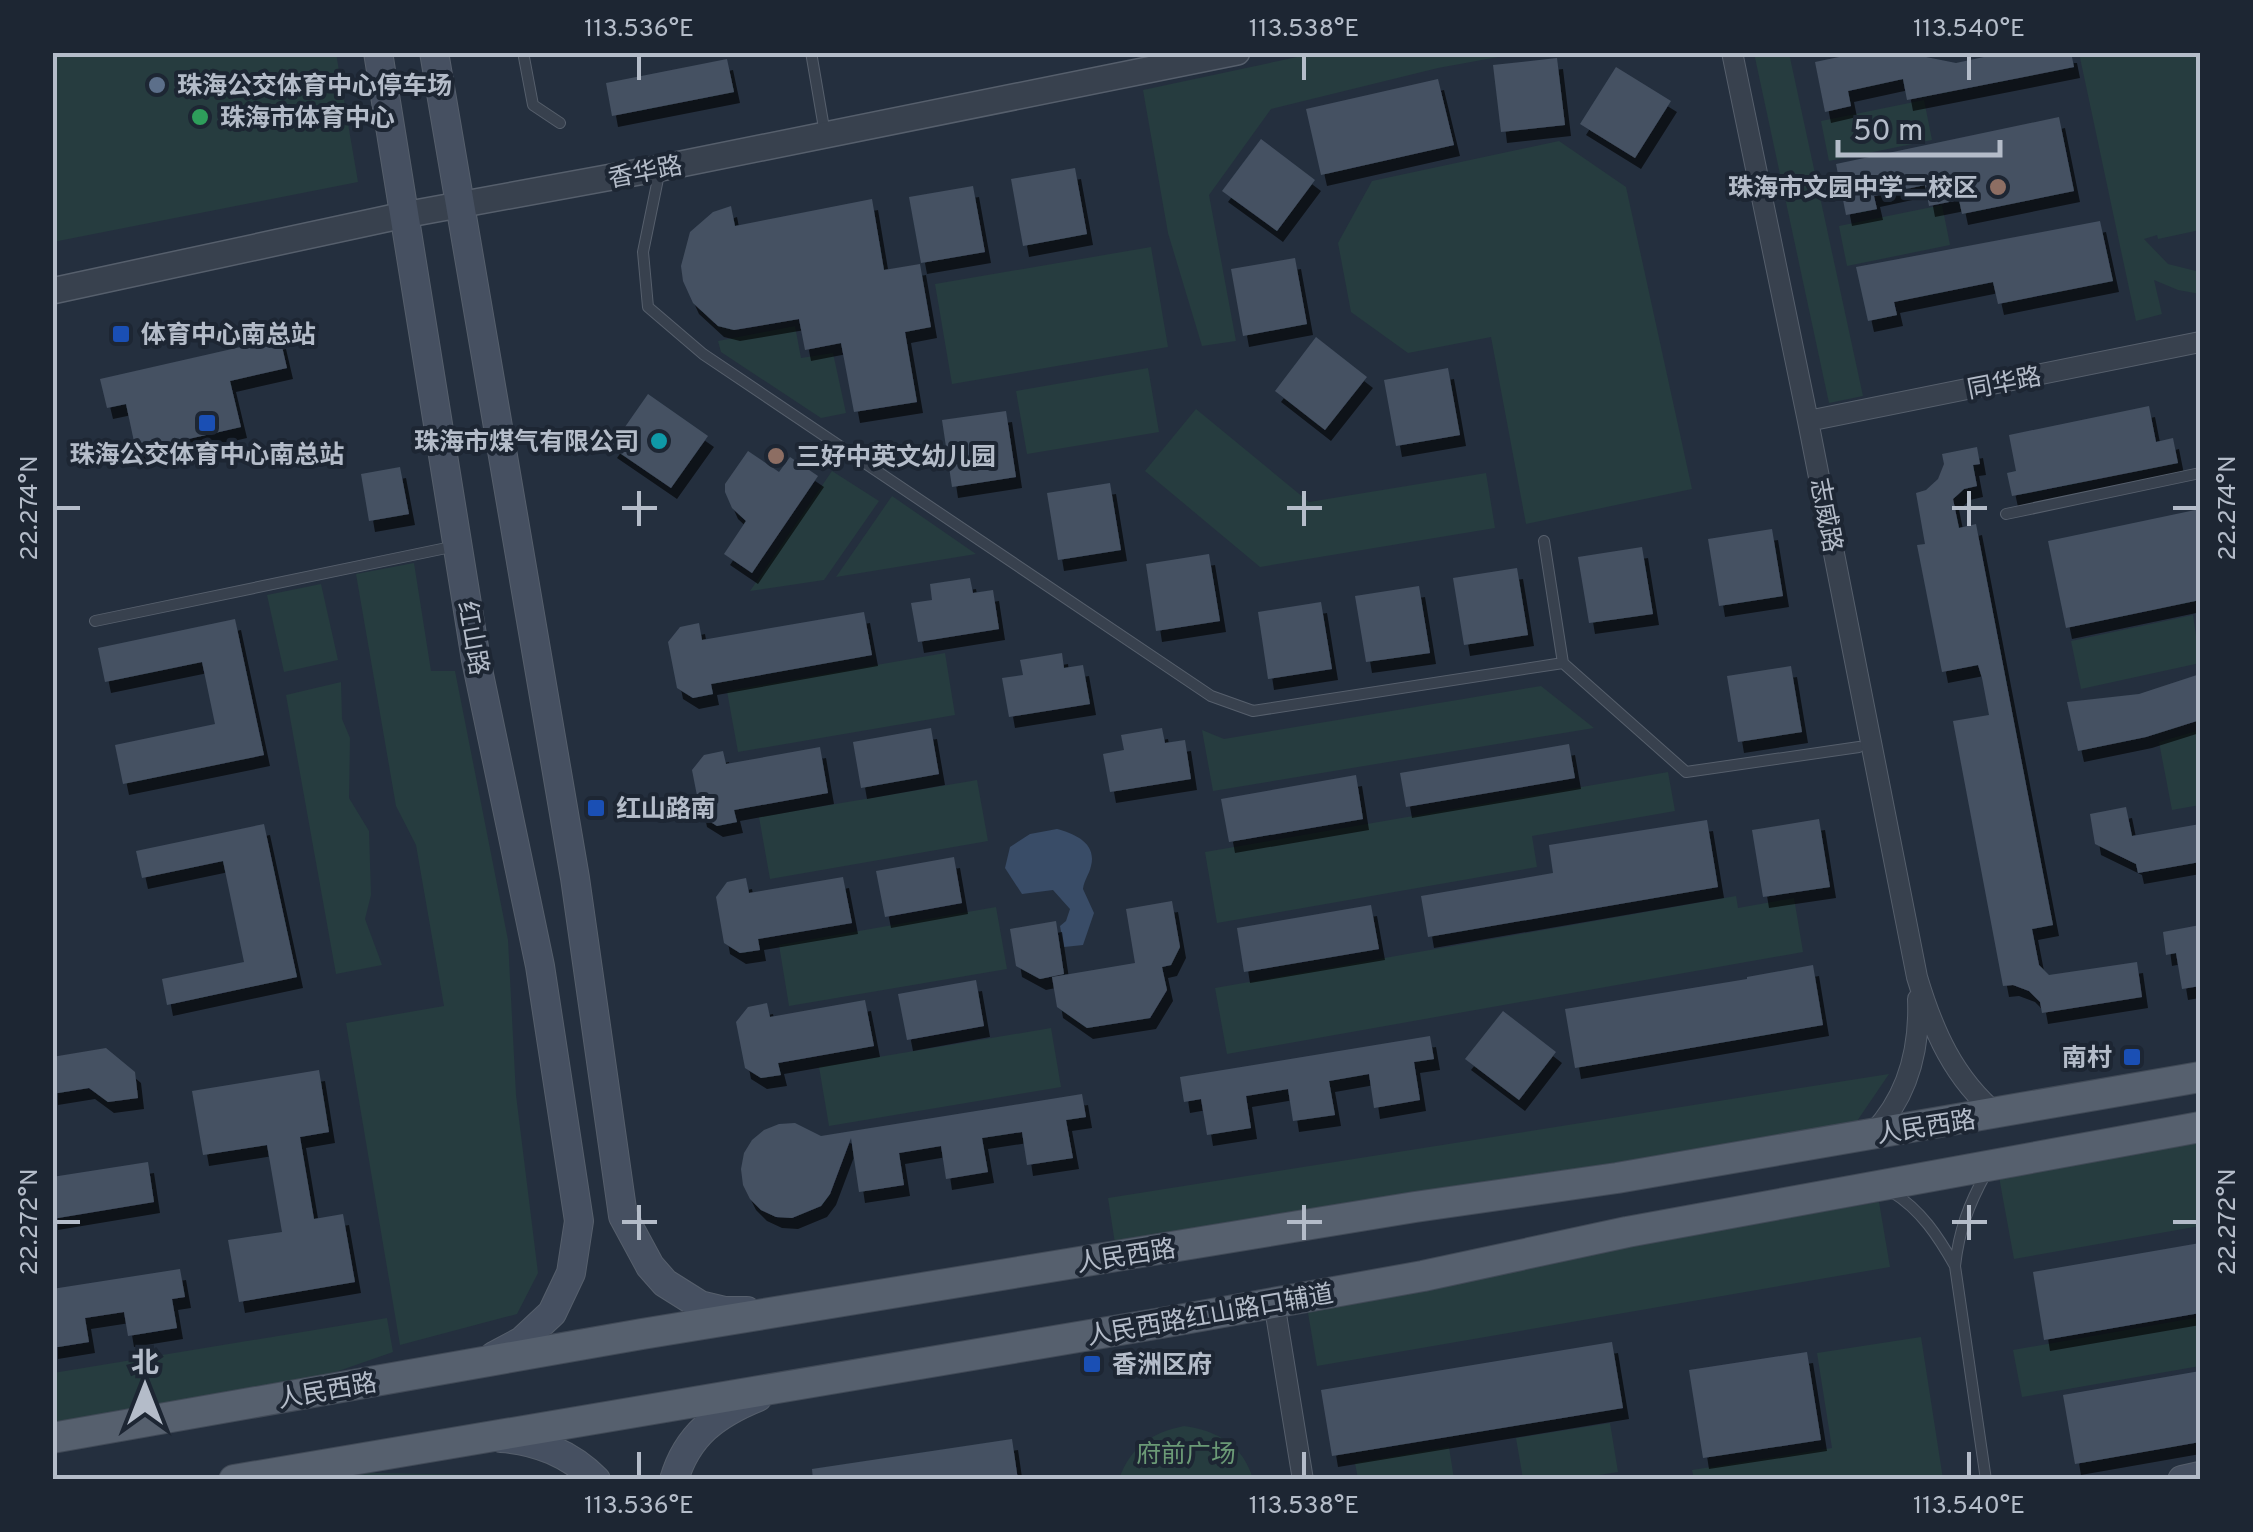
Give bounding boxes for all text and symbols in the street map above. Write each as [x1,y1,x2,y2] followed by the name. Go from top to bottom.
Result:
[584,14,694,46] text: 113.536°E
[1249,14,1359,46] text: 113.538°E
[1913,14,2025,46] text: 113.540°E
[177,72,452,104] place label: 珠海公交体育中心停车场
[146,74,168,96] marker: 珠海公交体育中心停车场
[1838,95,2000,157] scale bar
[220,104,395,136] place label: 珠海市体育中心
[189,106,211,128] marker: 珠海市体育中心
[1853,114,1923,151] text: 50 m
[606,151,685,197] street label: 香华路
[1728,174,1978,206] place label: 珠海市文园中学二校区
[1987,176,2009,198] marker: 珠海市文园中学二校区
[141,321,316,353] place label: 体育中心南总站
[110,323,132,345] marker: 体育中心南总站
[1965,362,2044,408] street label: 同华路
[196,412,218,434] marker: 珠海公交体育中心南总站
[414,428,639,460] place label: 珠海市煤气有限公司
[648,430,670,452] marker: 珠海市煤气有限公司
[69,441,345,473] place label: 珠海公交体育中心南总站
[796,443,996,475] place label: 三好中英文幼儿园
[765,445,787,467] marker: 三好中英文幼儿园
[15,455,47,561] text: 22.274°N
[2213,455,2245,561] text: 22.274°N
[1801,476,1847,555] street label: 志威路
[449,599,493,678] street label: 红山路
[616,795,716,827] place label: 红山路南
[585,797,607,819] marker: 红山路南
[2062,1044,2112,1076] place label: 南村
[2121,1046,2143,1068] marker: 南村
[1875,1105,1978,1153] street label: 人民西路
[15,1168,47,1276] text: 22.272°N
[2213,1168,2245,1276] text: 22.272°N
[1075,1234,1178,1282] street label: 人民西路
[1085,1279,1336,1354] street label: 人民西路红山路口辅道
[95,1337,195,1437] north arrow
[131,1347,159,1383] text: 北
[1112,1351,1212,1383] place label: 香洲区府
[1081,1353,1103,1375] marker: 香洲区府
[275,1369,380,1417] street label: 人民西路
[1136,1440,1236,1472] park label: 府前广场
[584,1491,694,1523] text: 113.536°E
[1249,1491,1359,1523] text: 113.538°E
[1913,1491,2025,1523] text: 113.540°E

